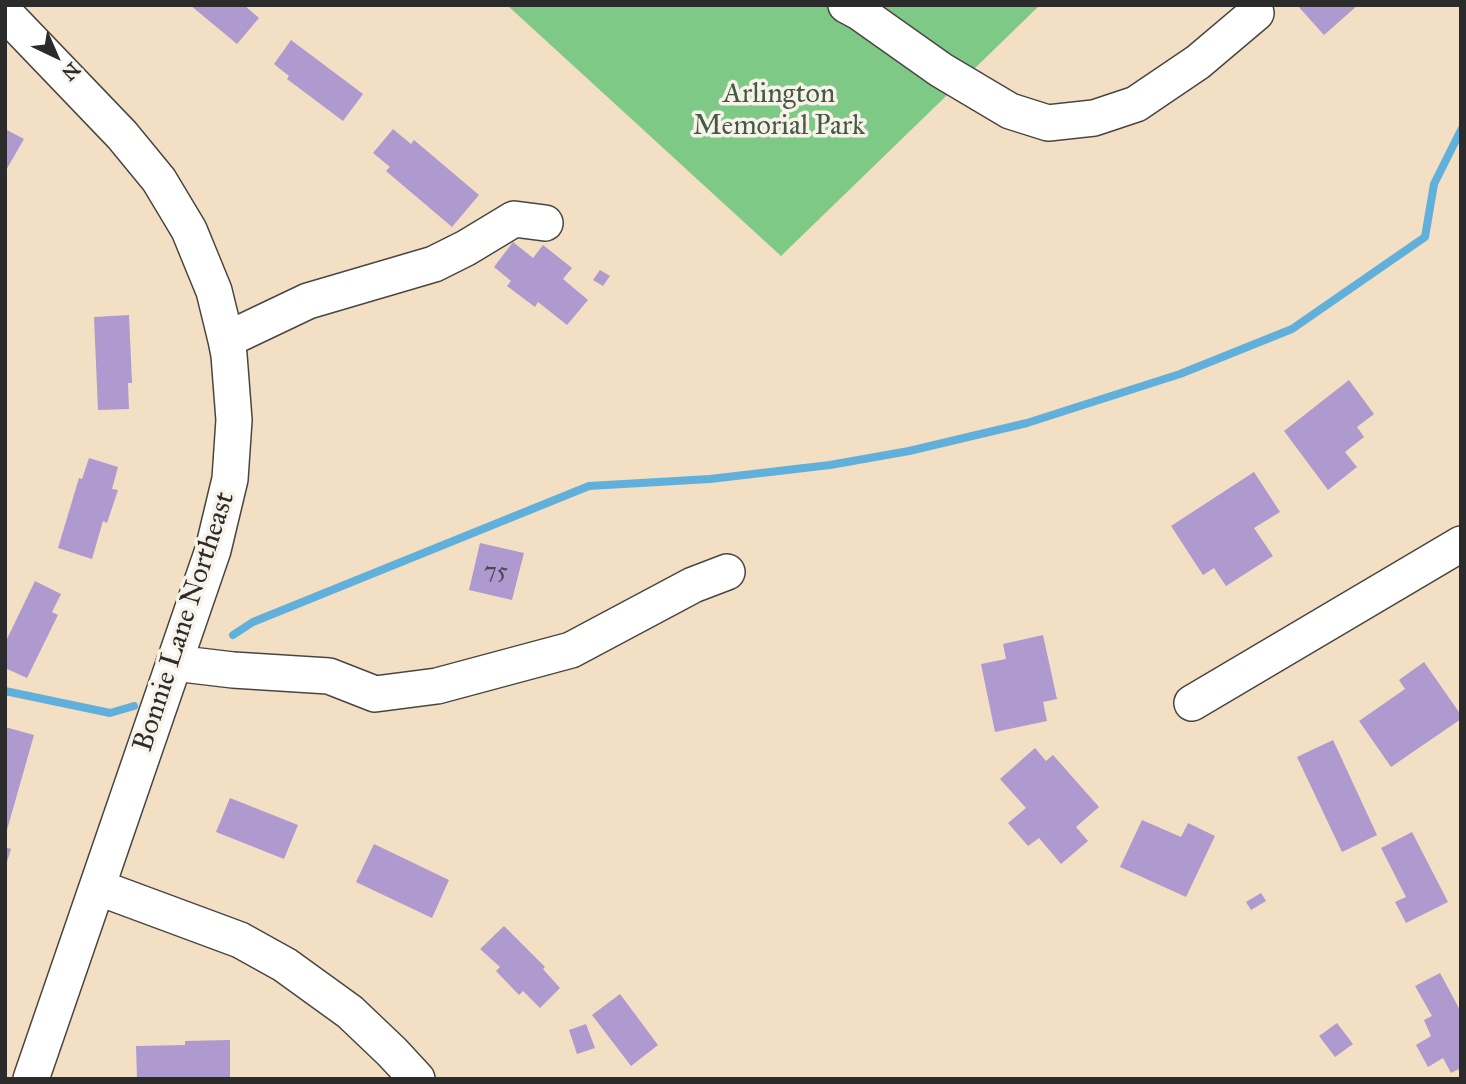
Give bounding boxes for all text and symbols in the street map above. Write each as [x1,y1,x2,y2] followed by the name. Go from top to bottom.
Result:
[21,21,91,91] north arrow
[57,58,85,85] text: N
[693,78,865,144] park label: Arlington Memorial Park
[127,488,243,756] street label: Bonnie Lane Northeast
[484,558,508,586] house number: 75

